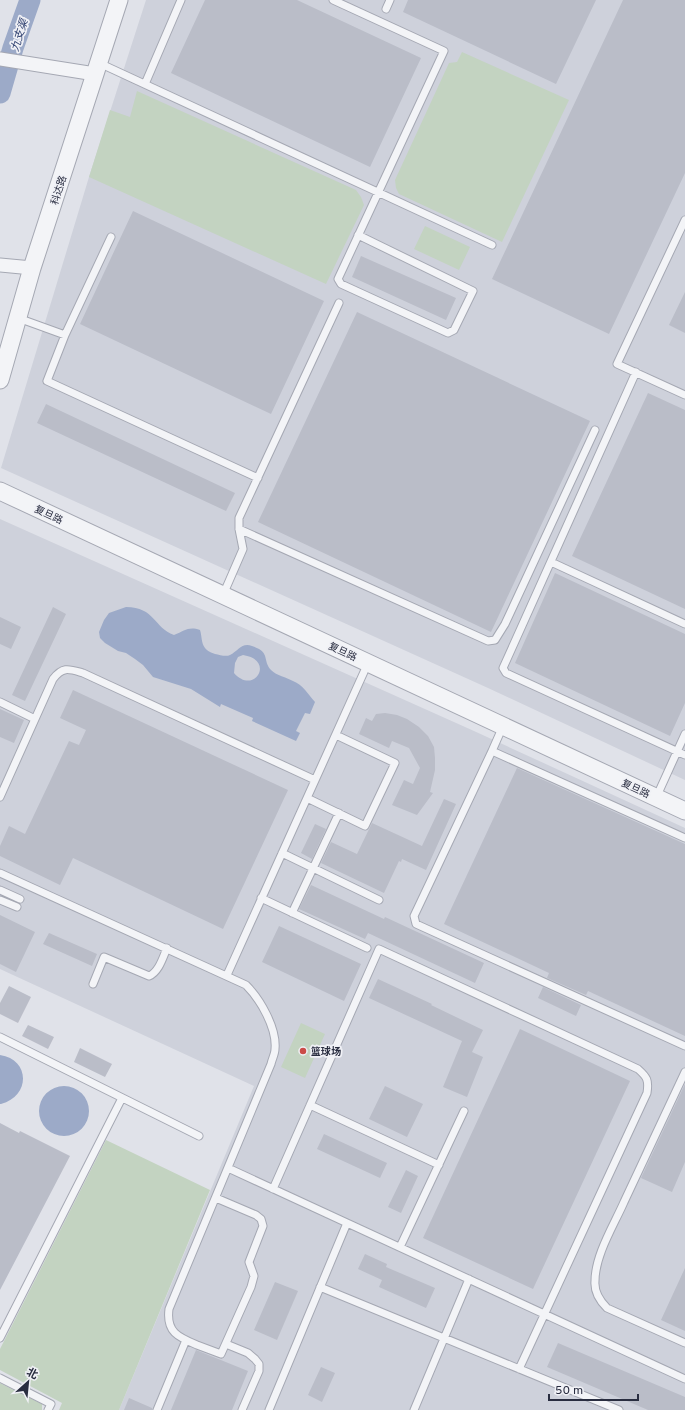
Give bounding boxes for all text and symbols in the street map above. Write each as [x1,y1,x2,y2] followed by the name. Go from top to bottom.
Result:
[8,16,32,53] water label: 九支渠
[49,174,70,207] street label: 科达路
[32,503,65,528] street label: 复旦路
[326,640,359,665] street label: 复旦路
[619,777,652,802] street label: 复旦路
[298,1046,308,1056] marker: 篮球场
[311,1046,341,1059] place label: 篮球场
[8,1362,48,1402] north arrow
[24,1365,40,1383] text: 北
[549,1376,638,1402] scale bar
[555,1383,583,1399] text: 50 m

